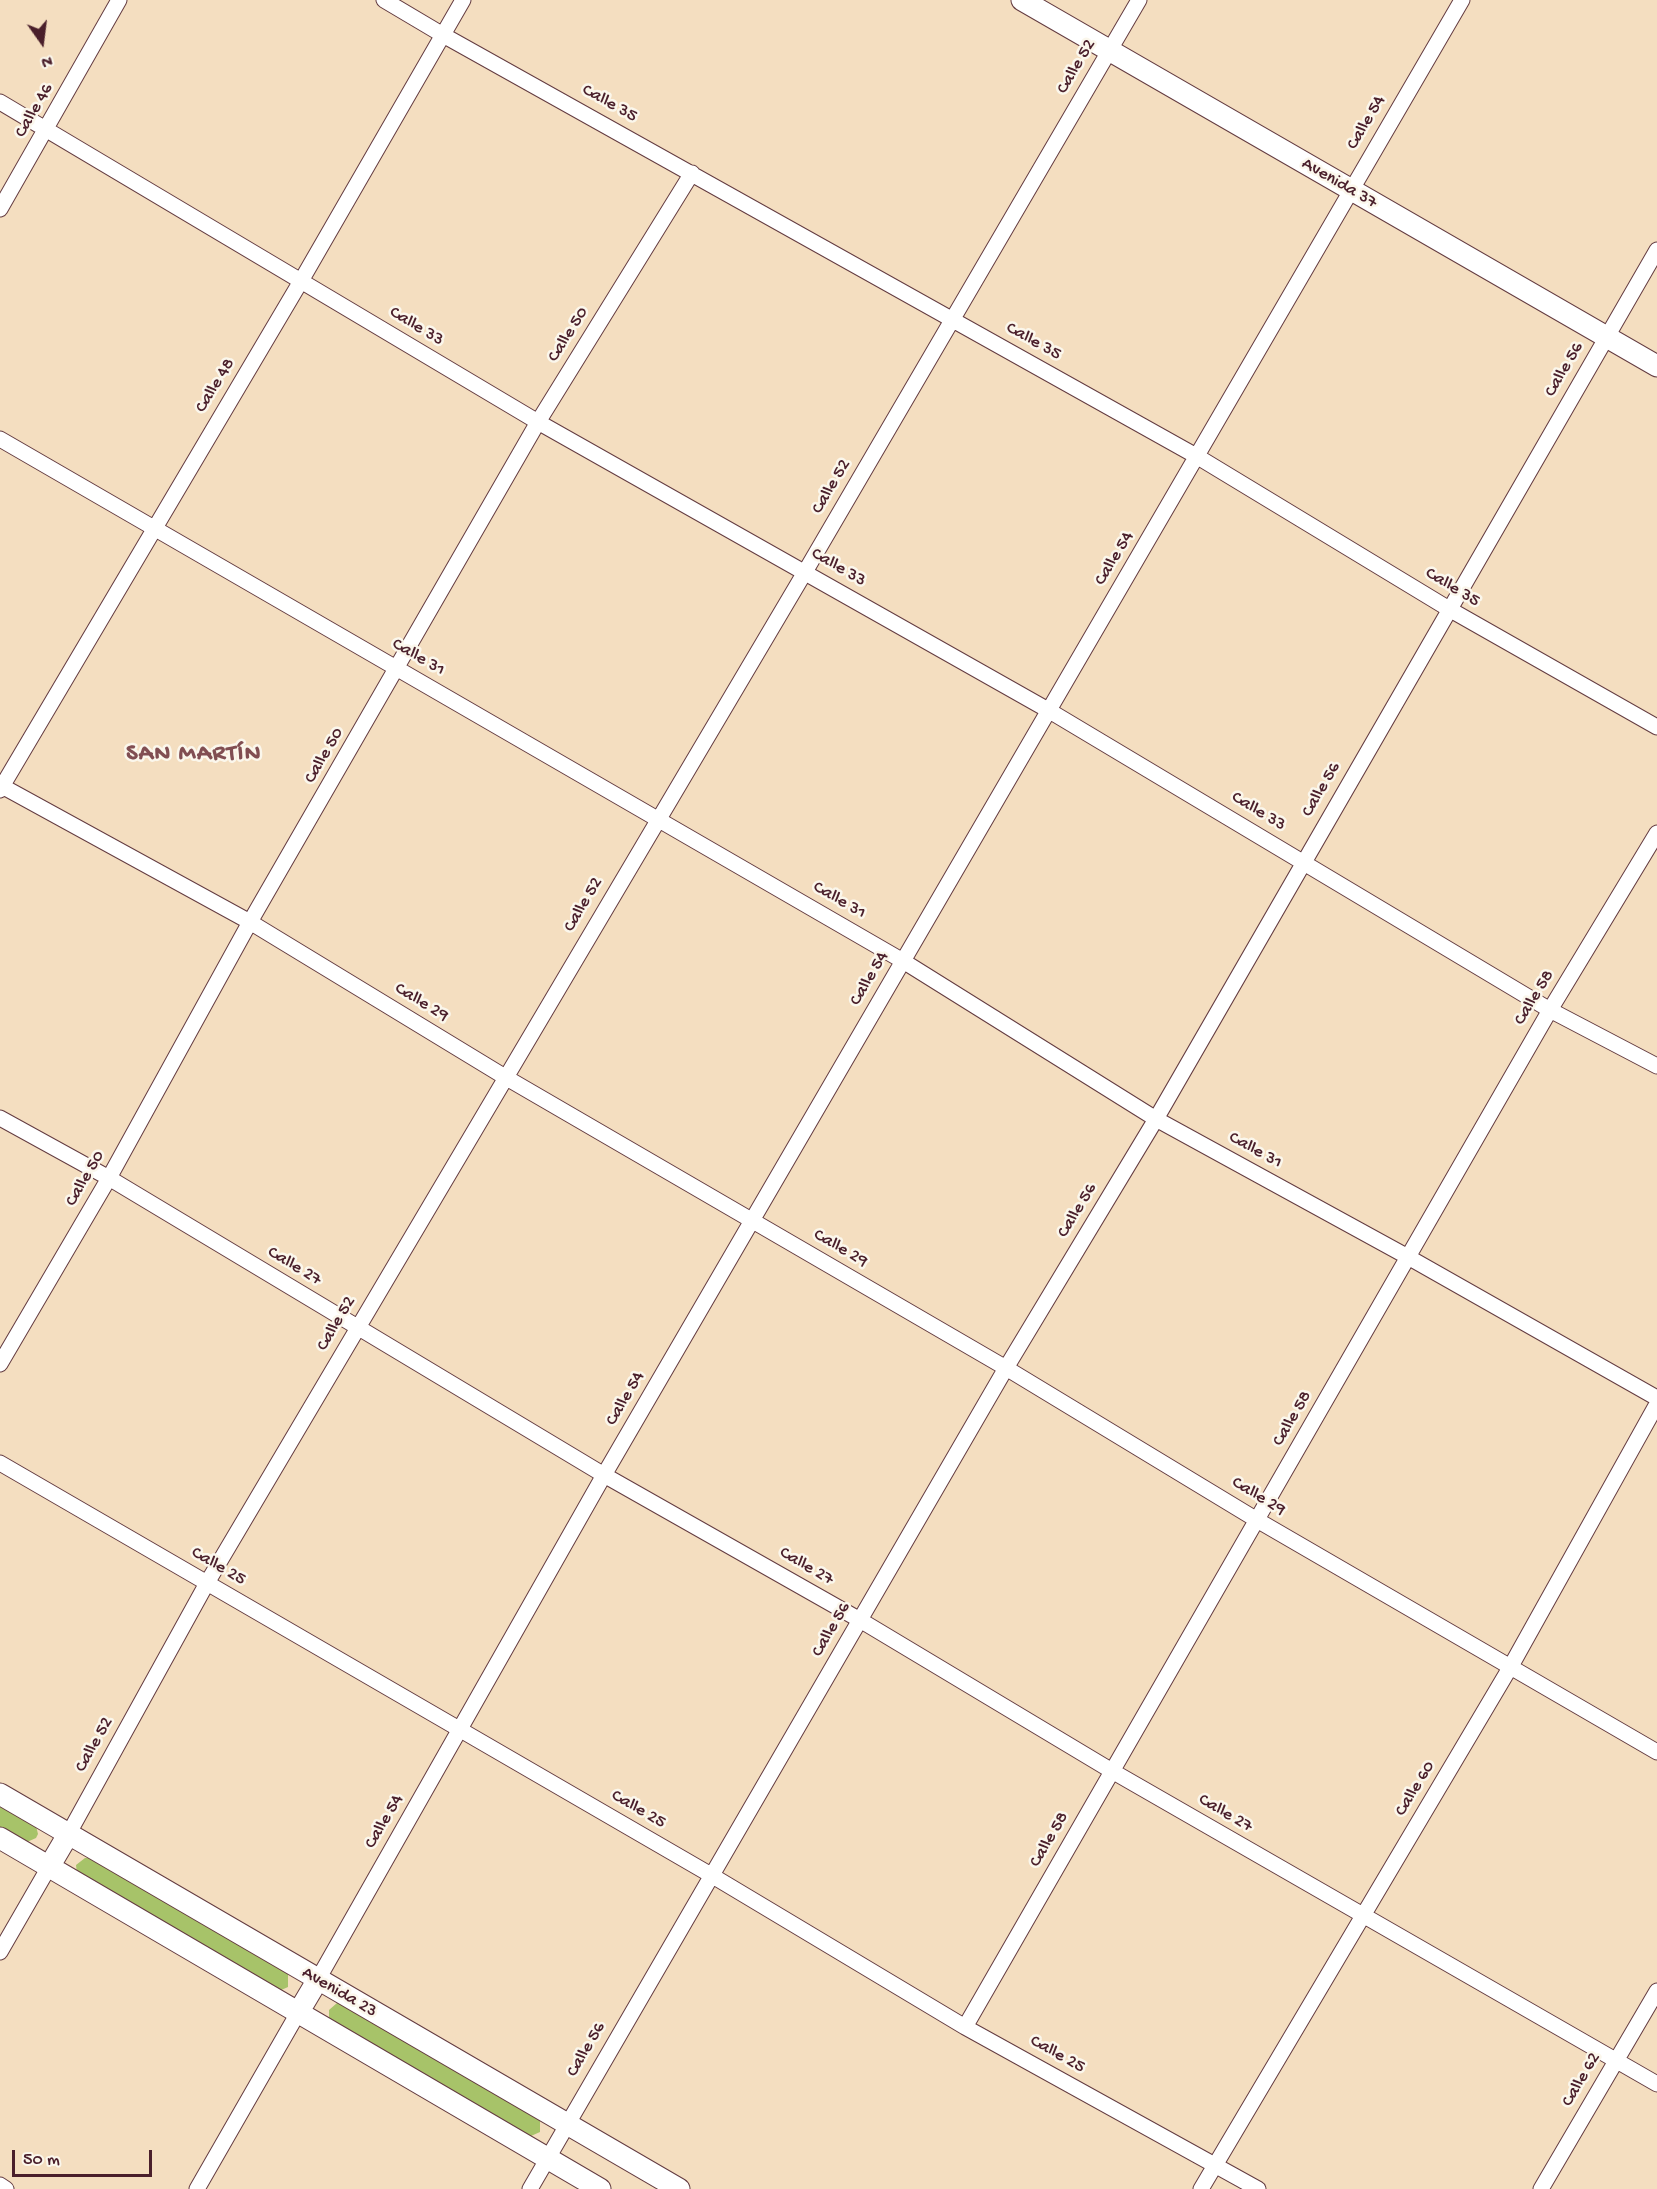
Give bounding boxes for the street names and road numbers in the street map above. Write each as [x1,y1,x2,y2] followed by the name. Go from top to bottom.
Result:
[1053,36,1101,98] street label: Calle 52
[11,80,59,142] street label: Calle 46
[578,80,640,128] street label: Calle 35
[1343,92,1391,154] street label: Calle 54
[1297,154,1381,214] street label: Avenida 37
[385,302,447,352] street label: Calle 33
[544,303,594,367] street label: Calle 50
[1002,318,1064,366] street label: Calle 35
[1541,339,1589,401] street label: Calle 56
[191,355,241,417] street label: Calle 48
[808,456,856,518] street label: Calle 52
[1090,528,1140,590] street label: Calle 54
[807,544,869,592] street label: Calle 33
[1421,563,1483,613] street label: Calle 35
[388,634,448,682] street label: Calle 31
[300,724,350,788] street label: Calle 50
[1298,759,1346,821] street label: Calle 56
[1227,787,1289,837] street label: Calle 33
[560,874,608,936] street label: Calle 52
[809,877,869,925] street label: Calle 31
[846,948,894,1010] street label: Calle 54
[1510,966,1560,1030] street label: Calle 58
[390,979,452,1027] street label: Calle 29
[1224,1128,1286,1174] street label: Calle 31
[61,1147,111,1211] street label: Calle 50
[1053,1180,1103,1242] street label: Calle 56
[809,1225,871,1273] street label: Calle 29
[263,1242,325,1292] street label: Calle 27
[313,1293,361,1355] street label: Calle 52
[602,1368,650,1430] street label: Calle 54
[1269,1387,1317,1451] street label: Calle 58
[1227,1473,1289,1521] street label: Calle 29
[187,1543,249,1591] street label: Calle 25
[775,1543,837,1591] street label: Calle 27
[808,1599,856,1661] street label: Calle 56
[71,1714,119,1776] street label: Calle 52
[1391,1757,1441,1821] street label: Calle 60
[607,1786,669,1834] street label: Calle 25
[1194,1790,1256,1838] street label: Calle 27
[361,1791,409,1853] street label: Calle 54
[1026,1808,1074,1872] street label: Calle 58
[298,1963,380,2023] street label: Avenida 23
[563,2019,611,2081] street label: Calle 56
[1026,2031,1088,2079] street label: Calle 25
[1558,2049,1606,2111] street label: Calle 62

